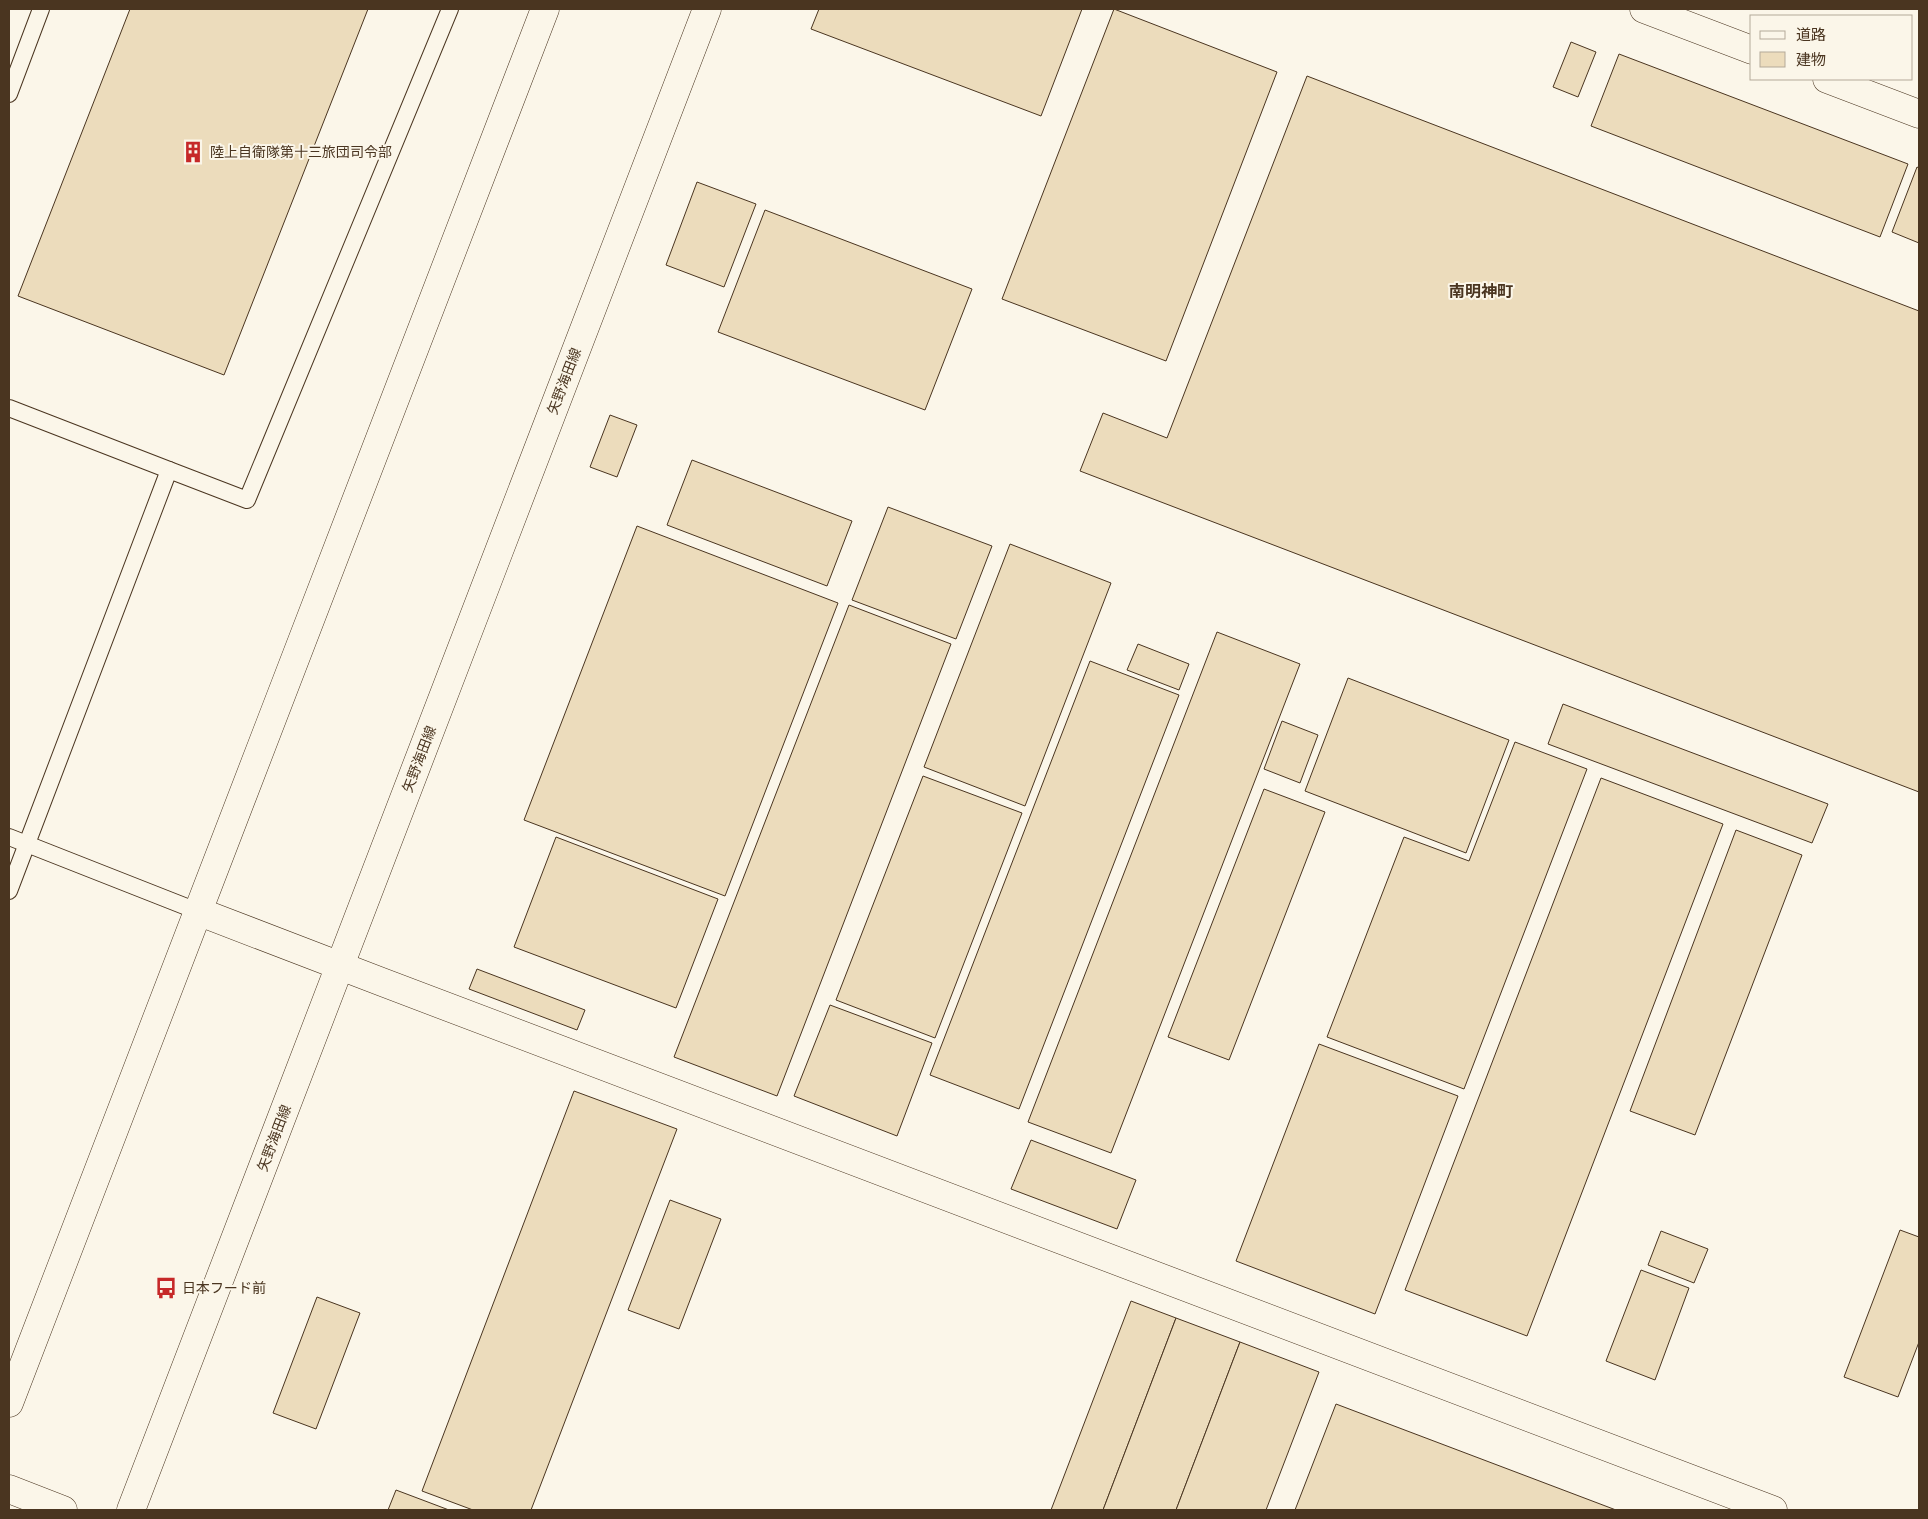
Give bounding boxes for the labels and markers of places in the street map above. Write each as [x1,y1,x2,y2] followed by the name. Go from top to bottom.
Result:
[180,139,206,165] building icon: 陸上自衛隊第十三旅団司令部
[210,144,392,161] place label: 陸上自衛隊第十三旅団司令部
[153,1275,179,1301] bus stop icon: 日本フード前
[182,1280,266,1297] place label: 日本フード前

